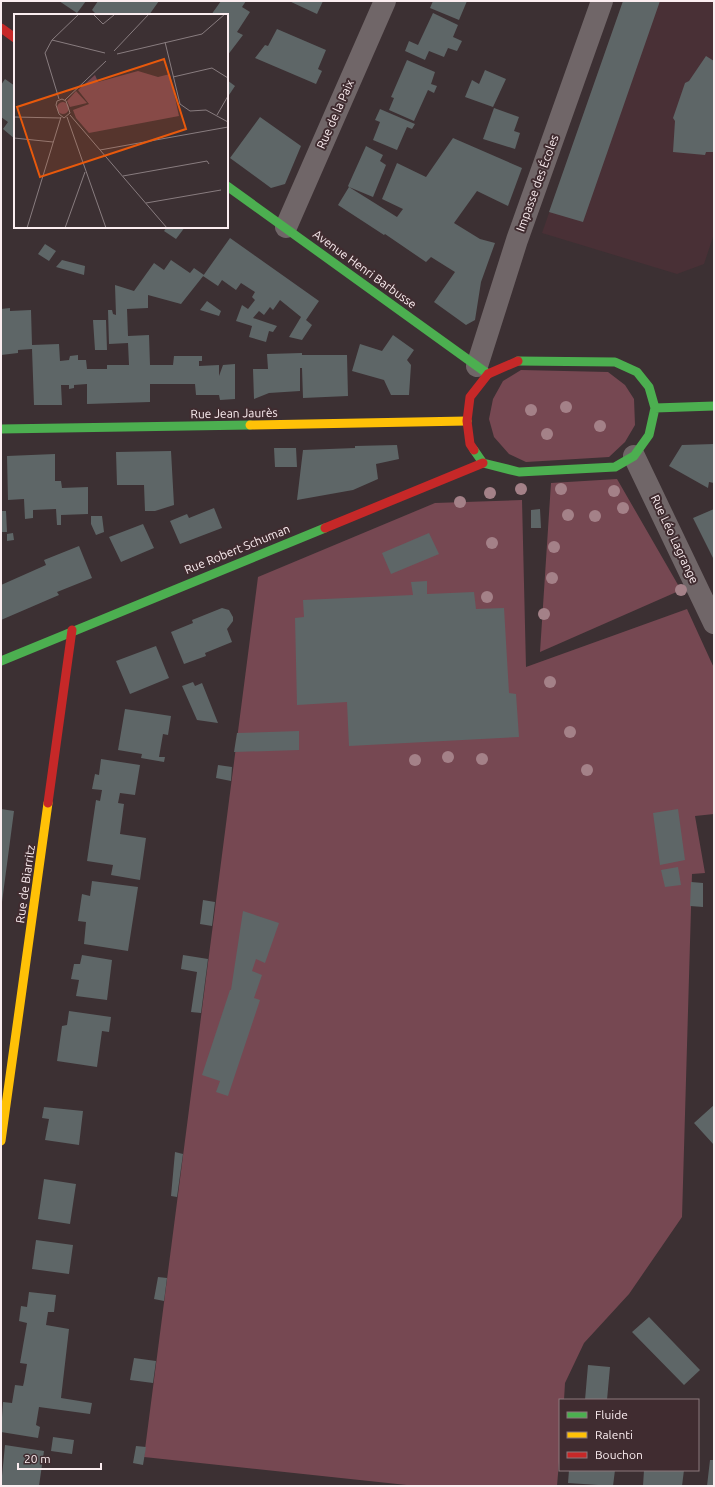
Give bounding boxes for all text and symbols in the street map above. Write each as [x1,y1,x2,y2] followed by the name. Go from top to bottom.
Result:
[14,14,228,228] inset map
[314,77,356,151] street label: Rue de la Paix
[513,133,561,233] street label: Impasse des Écoles
[311,227,419,311] street label: Avenue Henri Barbusse
[190,406,278,420] street label: Rue Jean Jaurès
[649,493,701,585] street label: Rue Léo Lagrange
[182,522,292,576] street label: Rue Robert Schuman
[13,843,37,924] street label: Rue de Biarritz
[559,1399,699,1471] legend
[595,1408,628,1421] text: Fluide
[595,1428,633,1441] text: Ralenti
[18,1445,101,1471] scale bar
[595,1448,643,1461] text: Bouchon
[24,1452,51,1465] text: 20 m

